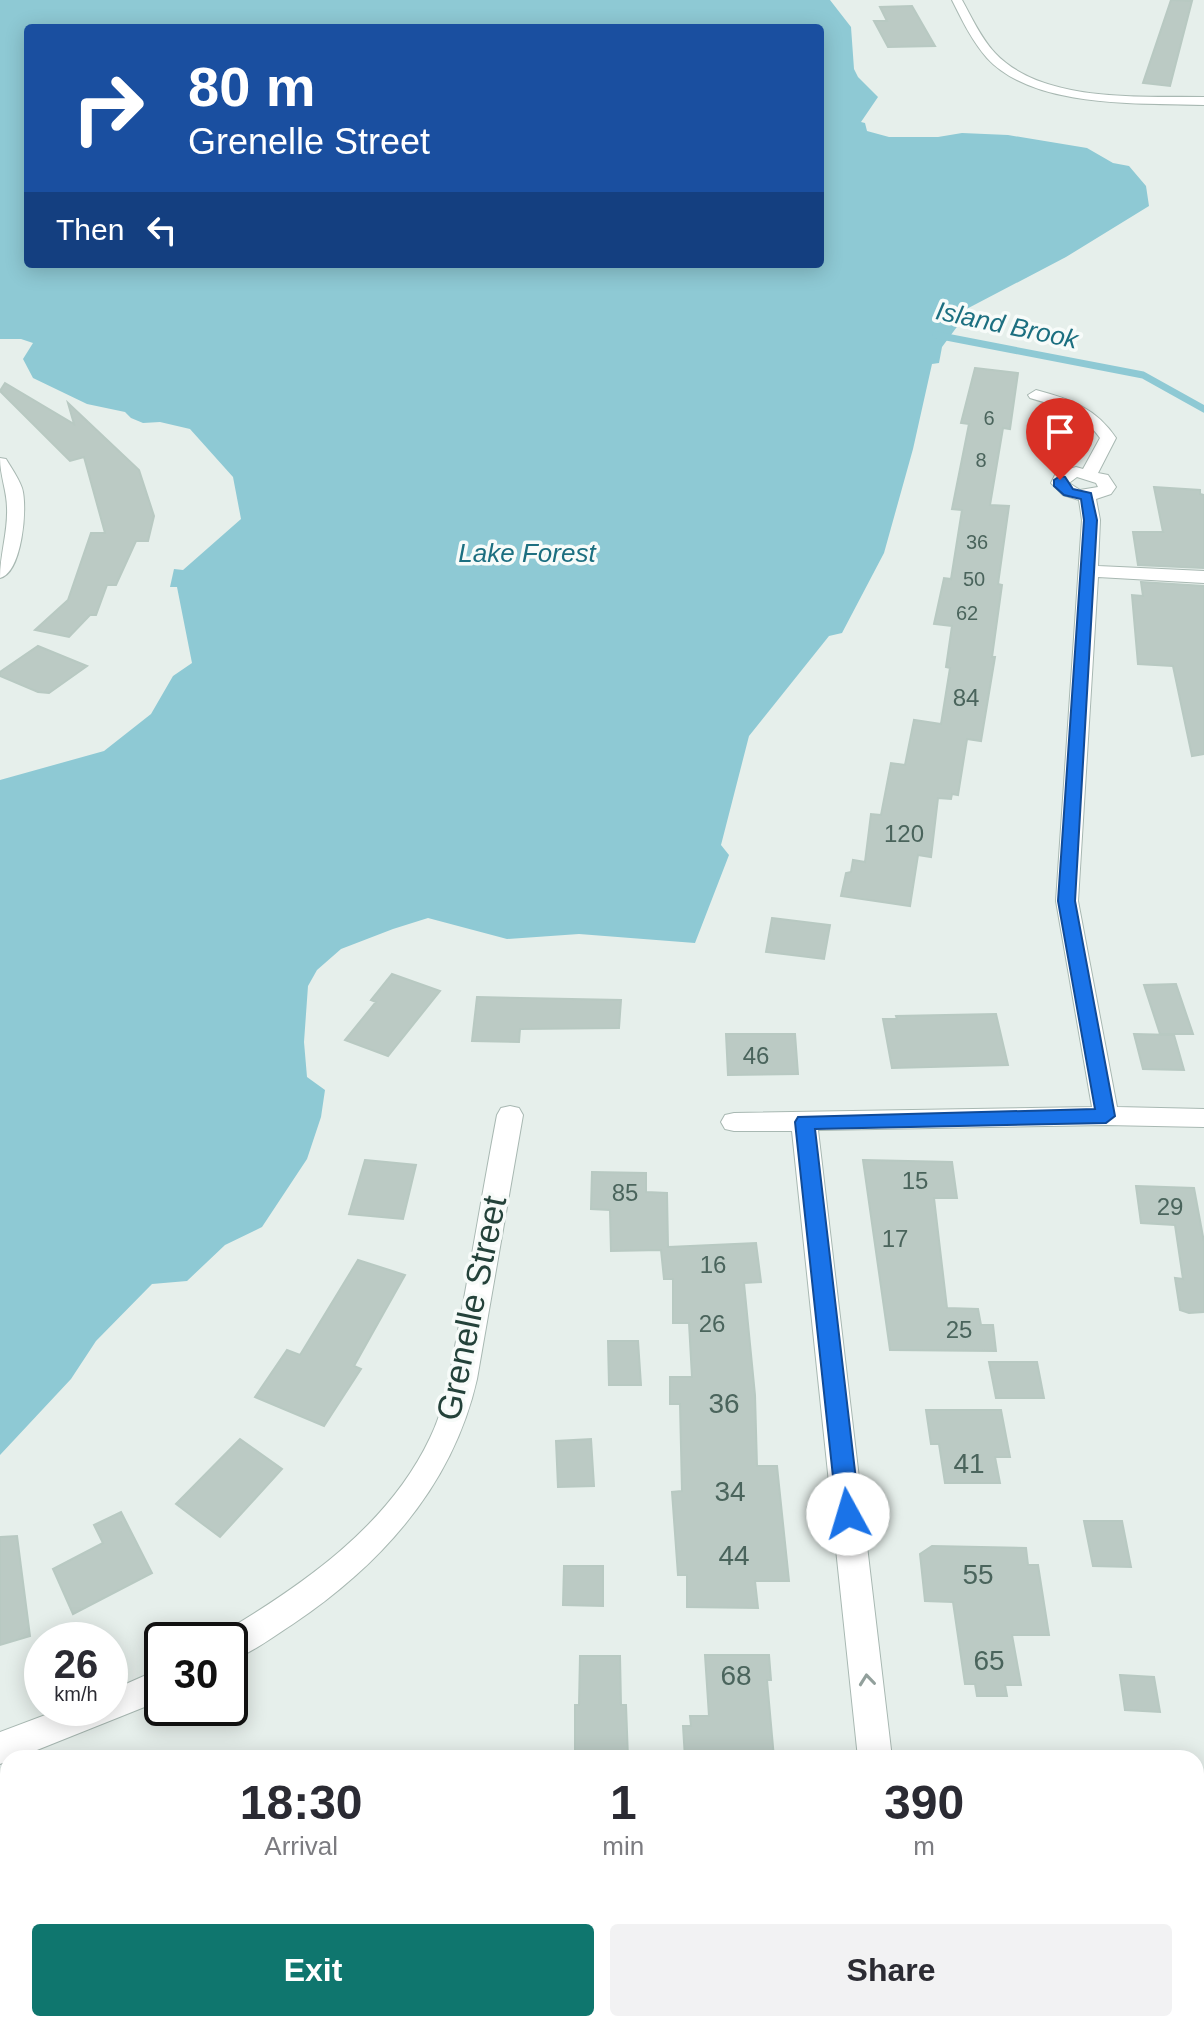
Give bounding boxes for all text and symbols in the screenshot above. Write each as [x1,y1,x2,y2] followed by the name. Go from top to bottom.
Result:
[188,55,316,118] text: 80 m
[56,56,160,160] icon: right
[188,121,430,162] text: Grenelle Street
[140,208,184,252] icon: left
[56,213,124,246] text: Then
[933,295,1083,355] water label: Island Brook
[1026,398,1094,480] pin
[983,407,995,429] house number: 6
[1038,410,1082,454] icon: arrive
[975,449,987,471] house number: 8
[966,531,988,553] house number: 36
[458,538,597,568] water label: Lake Forest
[963,568,985,590] house number: 50
[956,602,978,624] house number: 62
[953,684,979,711] house number: 84
[884,820,924,847] house number: 120
[743,1042,769,1069] house number: 46
[902,1167,928,1194] house number: 15
[612,1179,638,1206] house number: 85
[429,1192,513,1424] street label: Grenelle Street
[1157,1193,1183,1220] house number: 29
[882,1225,908,1252] house number: 17
[700,1251,726,1278] house number: 16
[699,1310,725,1337] house number: 26
[946,1316,972,1343] house number: 25
[708,1388,740,1419] house number: 36
[953,1448,985,1479] house number: 41
[806,1472,890,1556] position arrow
[714,1476,746,1507] house number: 34
[718,1540,750,1571] house number: 44
[962,1559,994,1590] house number: 55
[144,1622,248,1726] speed limit sign: 30
[54,1642,98,1686] text: 26
[973,1645,1005,1676] house number: 65
[720,1660,752,1691] house number: 68
[858,1674,875,1687] one-way arrow
[54,1683,98,1705] text: km/h
[240,1776,363,1829] text: 18:30
[610,1776,637,1829] text: 1
[884,1776,964,1829] text: 390
[264,1831,338,1861] text: Arrival
[602,1831,644,1861] text: min
[913,1831,935,1861] text: m
[32,1924,594,2016] button: Exit
[610,1924,1172,2016] button: Share

